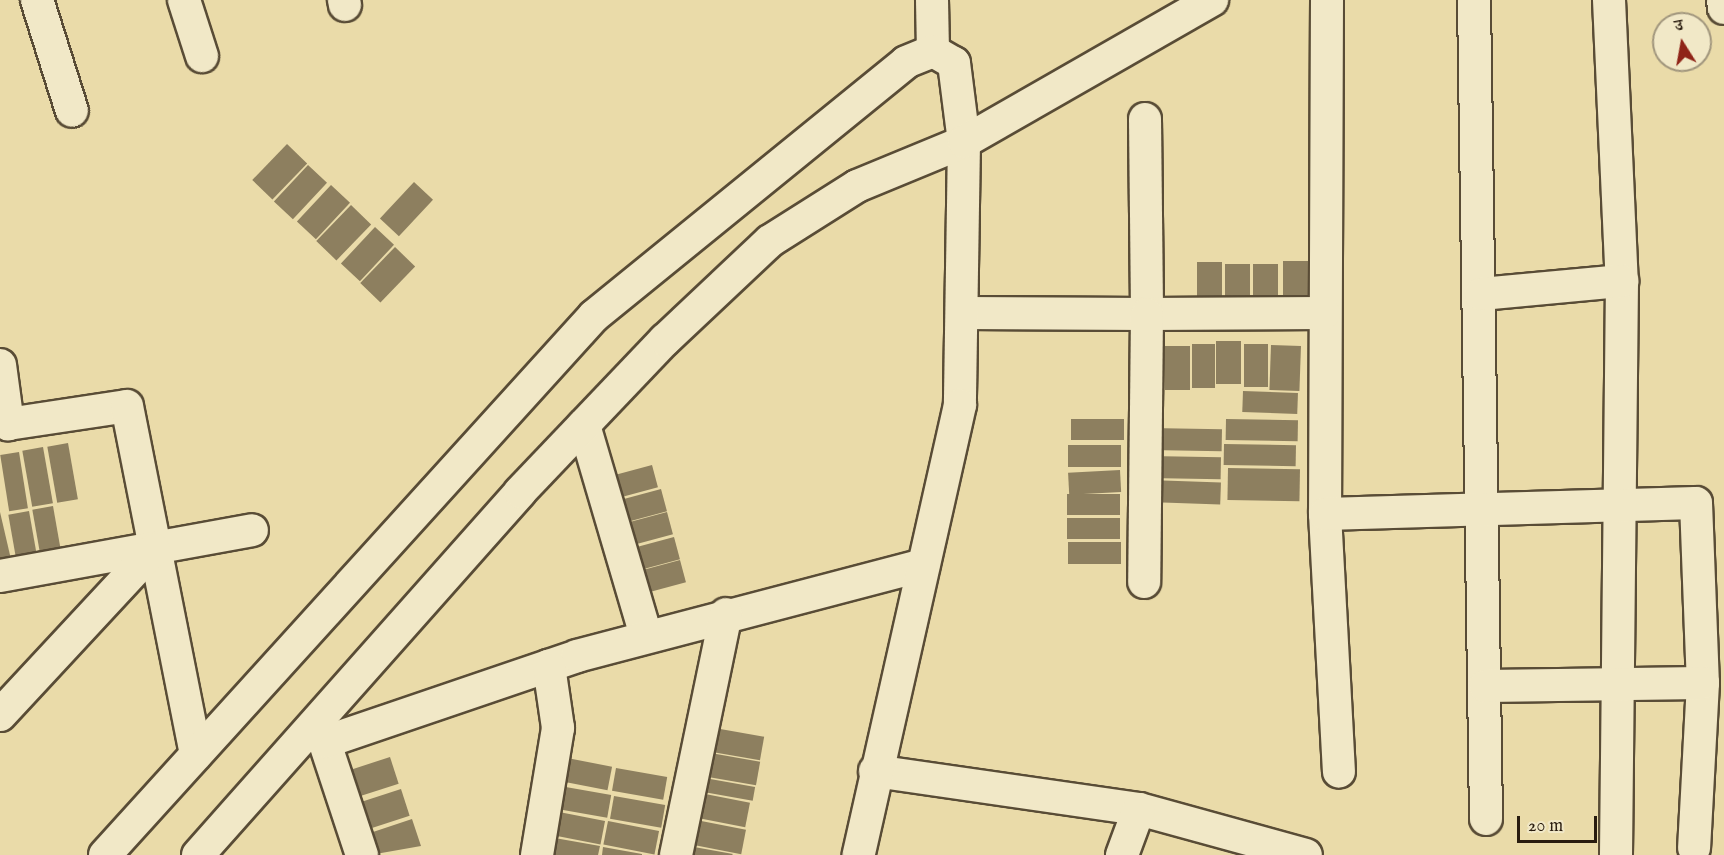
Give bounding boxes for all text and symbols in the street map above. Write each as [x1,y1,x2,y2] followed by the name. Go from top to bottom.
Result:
[1652,12,1712,72] north arrow
[1673,16,1685,37] text: उ
[1520,804,1600,842] scale bar
[1528,815,1563,838] text: 20 m

